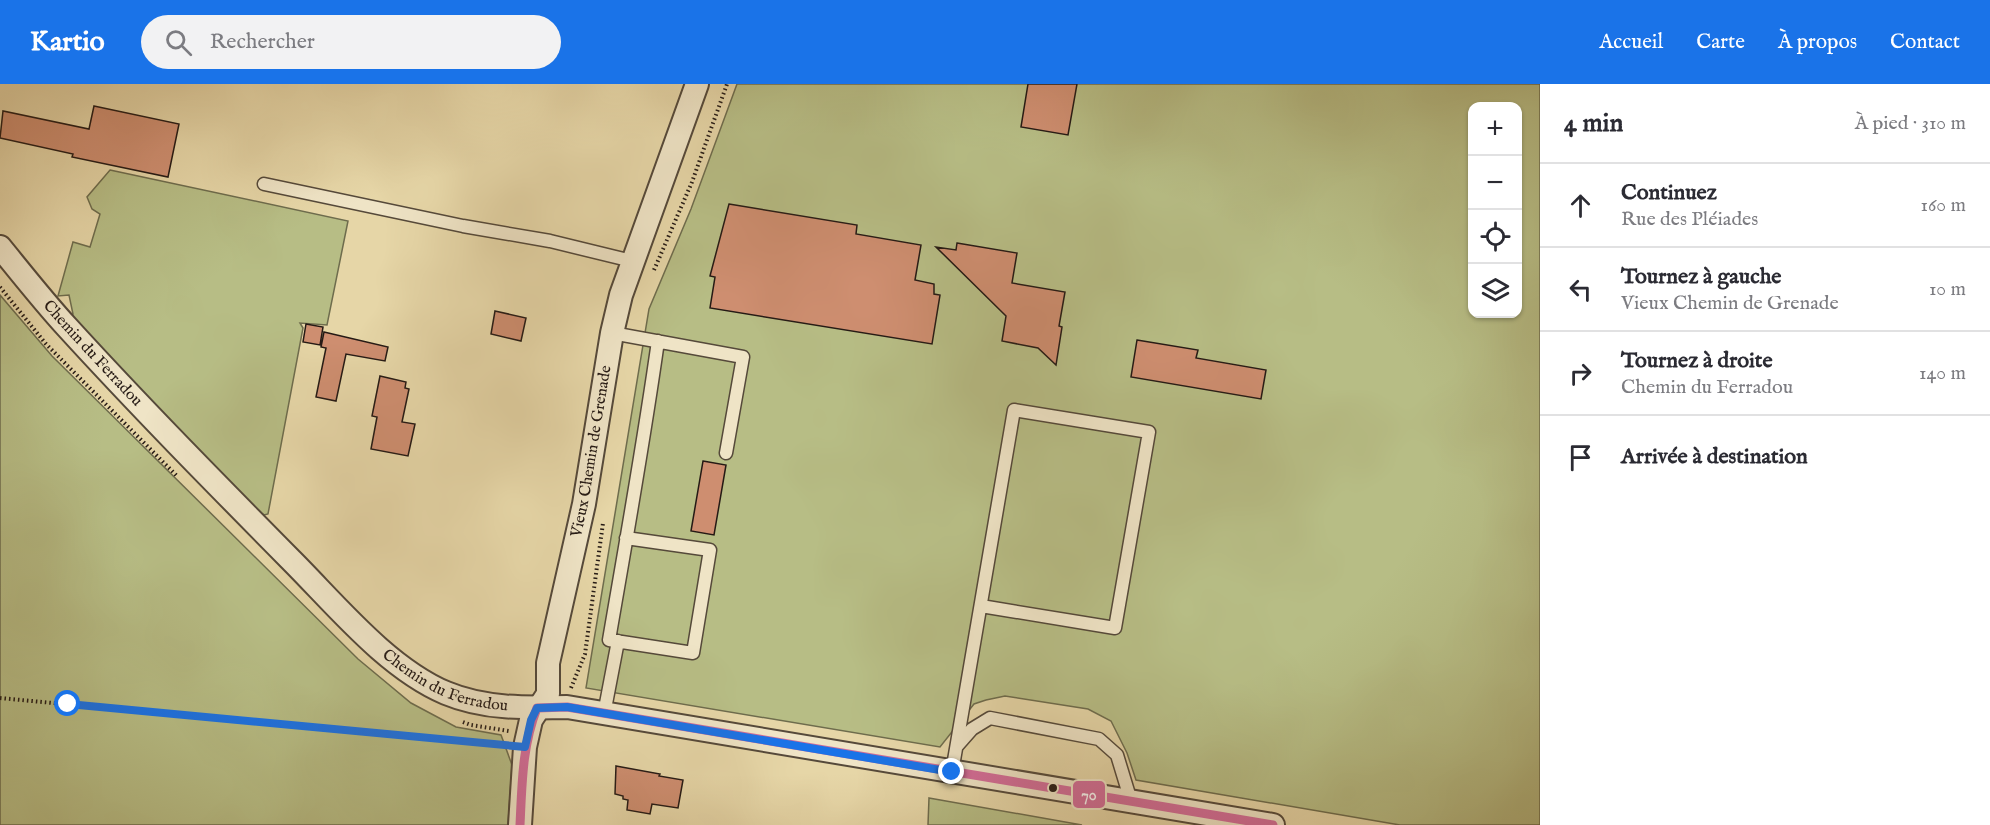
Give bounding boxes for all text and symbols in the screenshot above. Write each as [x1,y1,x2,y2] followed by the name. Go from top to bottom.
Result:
[141,15,561,69] search box
[30,25,105,60] text: Kartio
[162,26,195,59] icon: search
[210,28,315,56] text: Rechercher
[1599,29,1663,56] text: Accueil
[1696,29,1745,56] text: Carte
[1778,29,1857,56] text: À propos
[1890,29,1960,56] text: Contact
[1468,102,1522,318] map controls
[1468,102,1522,156] button: +
[1564,107,1623,140] text: 4 min
[1855,111,1966,136] text: À pied · 310 m
[1468,156,1522,210] button: −
[1621,179,1717,207] text: Continuez
[1564,189,1597,222] icon: ahead
[1920,193,1966,218] text: 160 m
[1621,207,1758,232] text: Rue des Pléiades
[1468,210,1522,264] button: locate
[1621,263,1781,291] text: Tournez à gauche
[1468,264,1522,318] button: layers
[1564,273,1597,306] icon: left
[1929,277,1966,302] text: 10 m
[1621,291,1839,316] text: Vieux Chemin de Grenade
[38,296,146,411] street label: Chemin du Ferradou
[1621,347,1772,375] text: Tournez à droite
[1564,357,1597,390] icon: right
[1919,361,1966,386] text: 140 m
[567,364,617,540] street label: Vieux Chemin de Grenade
[1621,375,1793,400] text: Chemin du Ferradou
[1564,441,1597,474] icon: arrive
[1621,443,1808,471] text: Arrivée à destination
[378,645,509,717] street label: Chemin du Ferradou
[54,690,80,716] route start
[938,758,964,784] route end
[1072,780,1106,809] line badge: 70
[1047,782,1059,794] unlabelled marker
[1081,786,1097,806] text: 70

